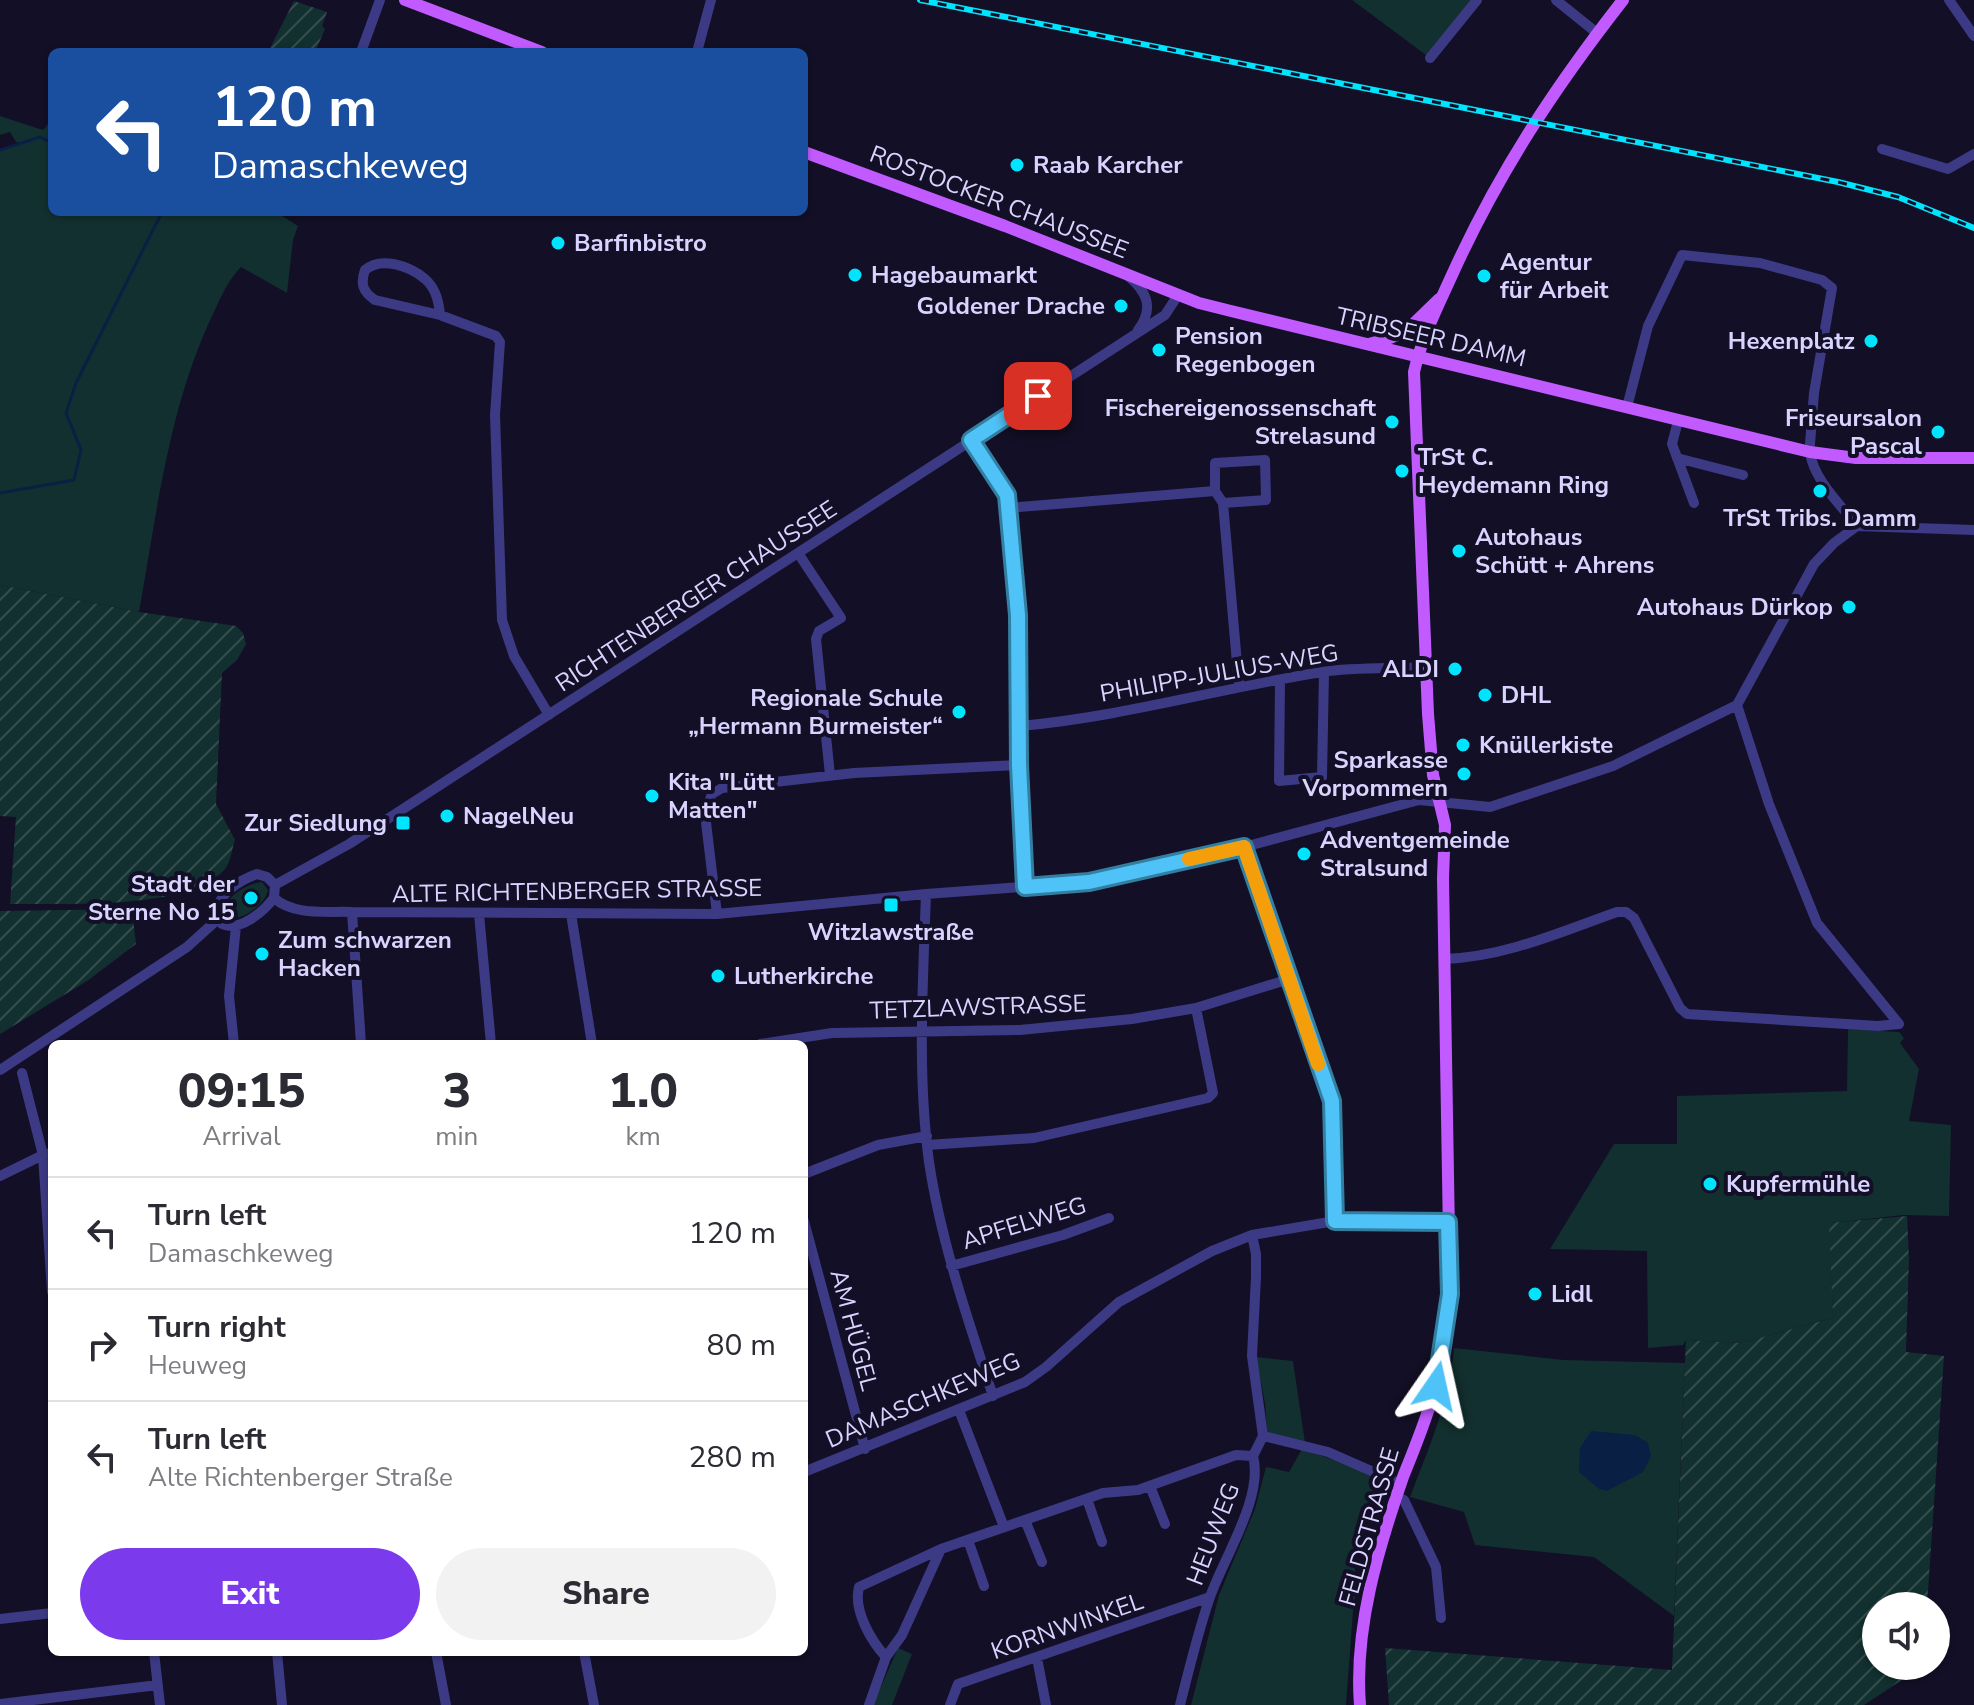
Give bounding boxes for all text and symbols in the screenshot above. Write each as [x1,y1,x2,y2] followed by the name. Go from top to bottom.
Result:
[212,69,377,146] text: 120 m
[80,80,184,184] icon: left
[865,138,1133,266] street label: ROSTOCKER CHAUSSEE
[212,142,469,191] text: Damaschkeweg
[1033,149,1183,181] place label: Raab Karcher
[1008,156,1026,174] marker: Raab Karcher
[574,227,707,259] place label: Barfinbistro
[549,234,567,252] marker: Barfinbistro
[1500,246,1609,306] place label: Agentur für Arbeit
[871,259,1038,291] place label: Hagebaumarkt
[846,266,864,284] marker: Hagebaumarkt
[1475,267,1493,285] marker: Agentur für Arbeit
[917,290,1105,322] place label: Goldener Drache
[1112,297,1130,315] marker: Goldener Drache
[1333,300,1529,374] street label: TRIBSEER DAMM
[1175,320,1315,380] place label: Pension Regenbogen
[1728,325,1855,357] place label: Hexenplatz
[1862,332,1880,350] marker: Hexenplatz
[1150,341,1168,359] marker: Pension Regenbogen
[1004,362,1072,430] pin
[1016,374,1060,418] icon: arrive
[1105,392,1377,452] place label: Fischereigenossenschaft Strelasund
[1785,402,1922,462] place label: Friseursalon Pascal
[1383,413,1401,431] marker: Fischereigenossenschaft Strelasund
[1929,423,1947,441] marker: Friseursalon Pascal
[1418,441,1609,501] place label: TrSt C. Heydemann Ring
[1393,462,1411,480] marker: TrSt C. Heydemann Ring
[1811,482,1829,500] marker: TrSt Tribs. Damm
[549,493,843,699] street label: RICHTENBERGER CHAUSSEE
[1723,502,1917,534] place label: TrSt Tribs. Damm
[1475,521,1654,581] place label: Autohaus Schütt + Ahrens
[1450,542,1468,560] marker: Autohaus Schütt + Ahrens
[1637,591,1833,623] place label: Autohaus Dürkop
[1840,598,1858,616] marker: Autohaus Dürkop
[1097,636,1341,710] street label: PHILIPP-JULIUS-WEG
[1383,653,1439,685] place label: ALDI
[1446,660,1464,678] marker: ALDI
[1501,679,1552,711] place label: DHL
[688,682,943,742] place label: Regionale Schule „Hermann Burmeister“
[1476,686,1494,704] marker: DHL
[950,703,968,721] marker: Regionale Schule „Hermann Burmeister“
[1479,729,1613,761] place label: Knüllerkiste
[1454,736,1472,754] marker: Knüllerkiste
[1301,744,1448,804] place label: Sparkasse Vorpommern
[1455,765,1473,783] marker: Sparkasse Vorpommern
[668,766,775,826] place label: Kita "Lütt Matten"
[643,787,661,805] marker: Kita "Lütt Matten"
[463,800,574,832] place label: NagelNeu
[244,807,387,839] place label: Zur Siedlung
[438,807,456,825] marker: NagelNeu
[394,814,412,832] marker: Zur Siedlung
[1320,824,1510,884] place label: Adventgemeinde Stralsund
[1295,845,1313,863] marker: Adventgemeinde Stralsund
[88,868,236,928] place label: Stadt der Sterne No 15
[392,872,762,910] street label: ALTE RICHTENBERGER STRASSE
[242,889,260,907] marker: Stadt der Sterne No 15
[882,896,900,914] marker: Witzlawstraße
[808,916,974,948] place label: Witzlawstraße
[278,924,452,984] place label: Zum schwarzen Hacken
[253,945,271,963] marker: Zum schwarzen Hacken
[734,960,873,992] place label: Lutherkirche
[709,967,727,985] marker: Lutherkirche
[869,987,1087,1027] street label: TETZLAWSTRASSE
[178,1058,305,1124] text: 09:15
[442,1058,471,1124] text: 3
[608,1058,678,1124] text: 1.0
[203,1119,281,1154] text: Arrival
[435,1119,478,1154] text: min
[626,1119,661,1154] text: km
[1726,1168,1870,1200] place label: Kupfermühle
[1701,1175,1719,1193] marker: Kupfermühle
[958,1189,1090,1257] street label: APFELWEG
[148,1195,266,1236] text: Turn left
[80,1211,124,1255] icon: left
[689,1213,776,1254] text: 120 m
[148,1236,334,1271] text: Damaschkeweg
[822,1266,886,1394] street label: AM HÜGEL
[1551,1278,1593,1310] place label: Lidl
[1526,1285,1544,1303] marker: Lidl
[148,1307,286,1348] text: Turn right
[80,1323,124,1367] icon: right
[707,1325,776,1366] text: 80 m
[1394,1344,1478,1428] position arrow
[821,1345,1025,1455] street label: DAMASCHKEWEG
[148,1348,247,1383] text: Heuweg
[148,1419,266,1460] text: Turn left
[80,1435,124,1479] icon: left
[689,1437,776,1478] text: 280 m
[1331,1444,1407,1610] street label: FELDSTRASSE
[148,1460,453,1495] text: Alte Richtenberger Straße
[1179,1478,1247,1590] street label: HEUWEG
[80,1548,420,1640] button: Exit
[436,1548,776,1640] button: Share
[987,1585,1147,1667] street label: KORNWINKEL
[1862,1592,1950,1680] map controls
[1862,1592,1950,1680] button: sound

